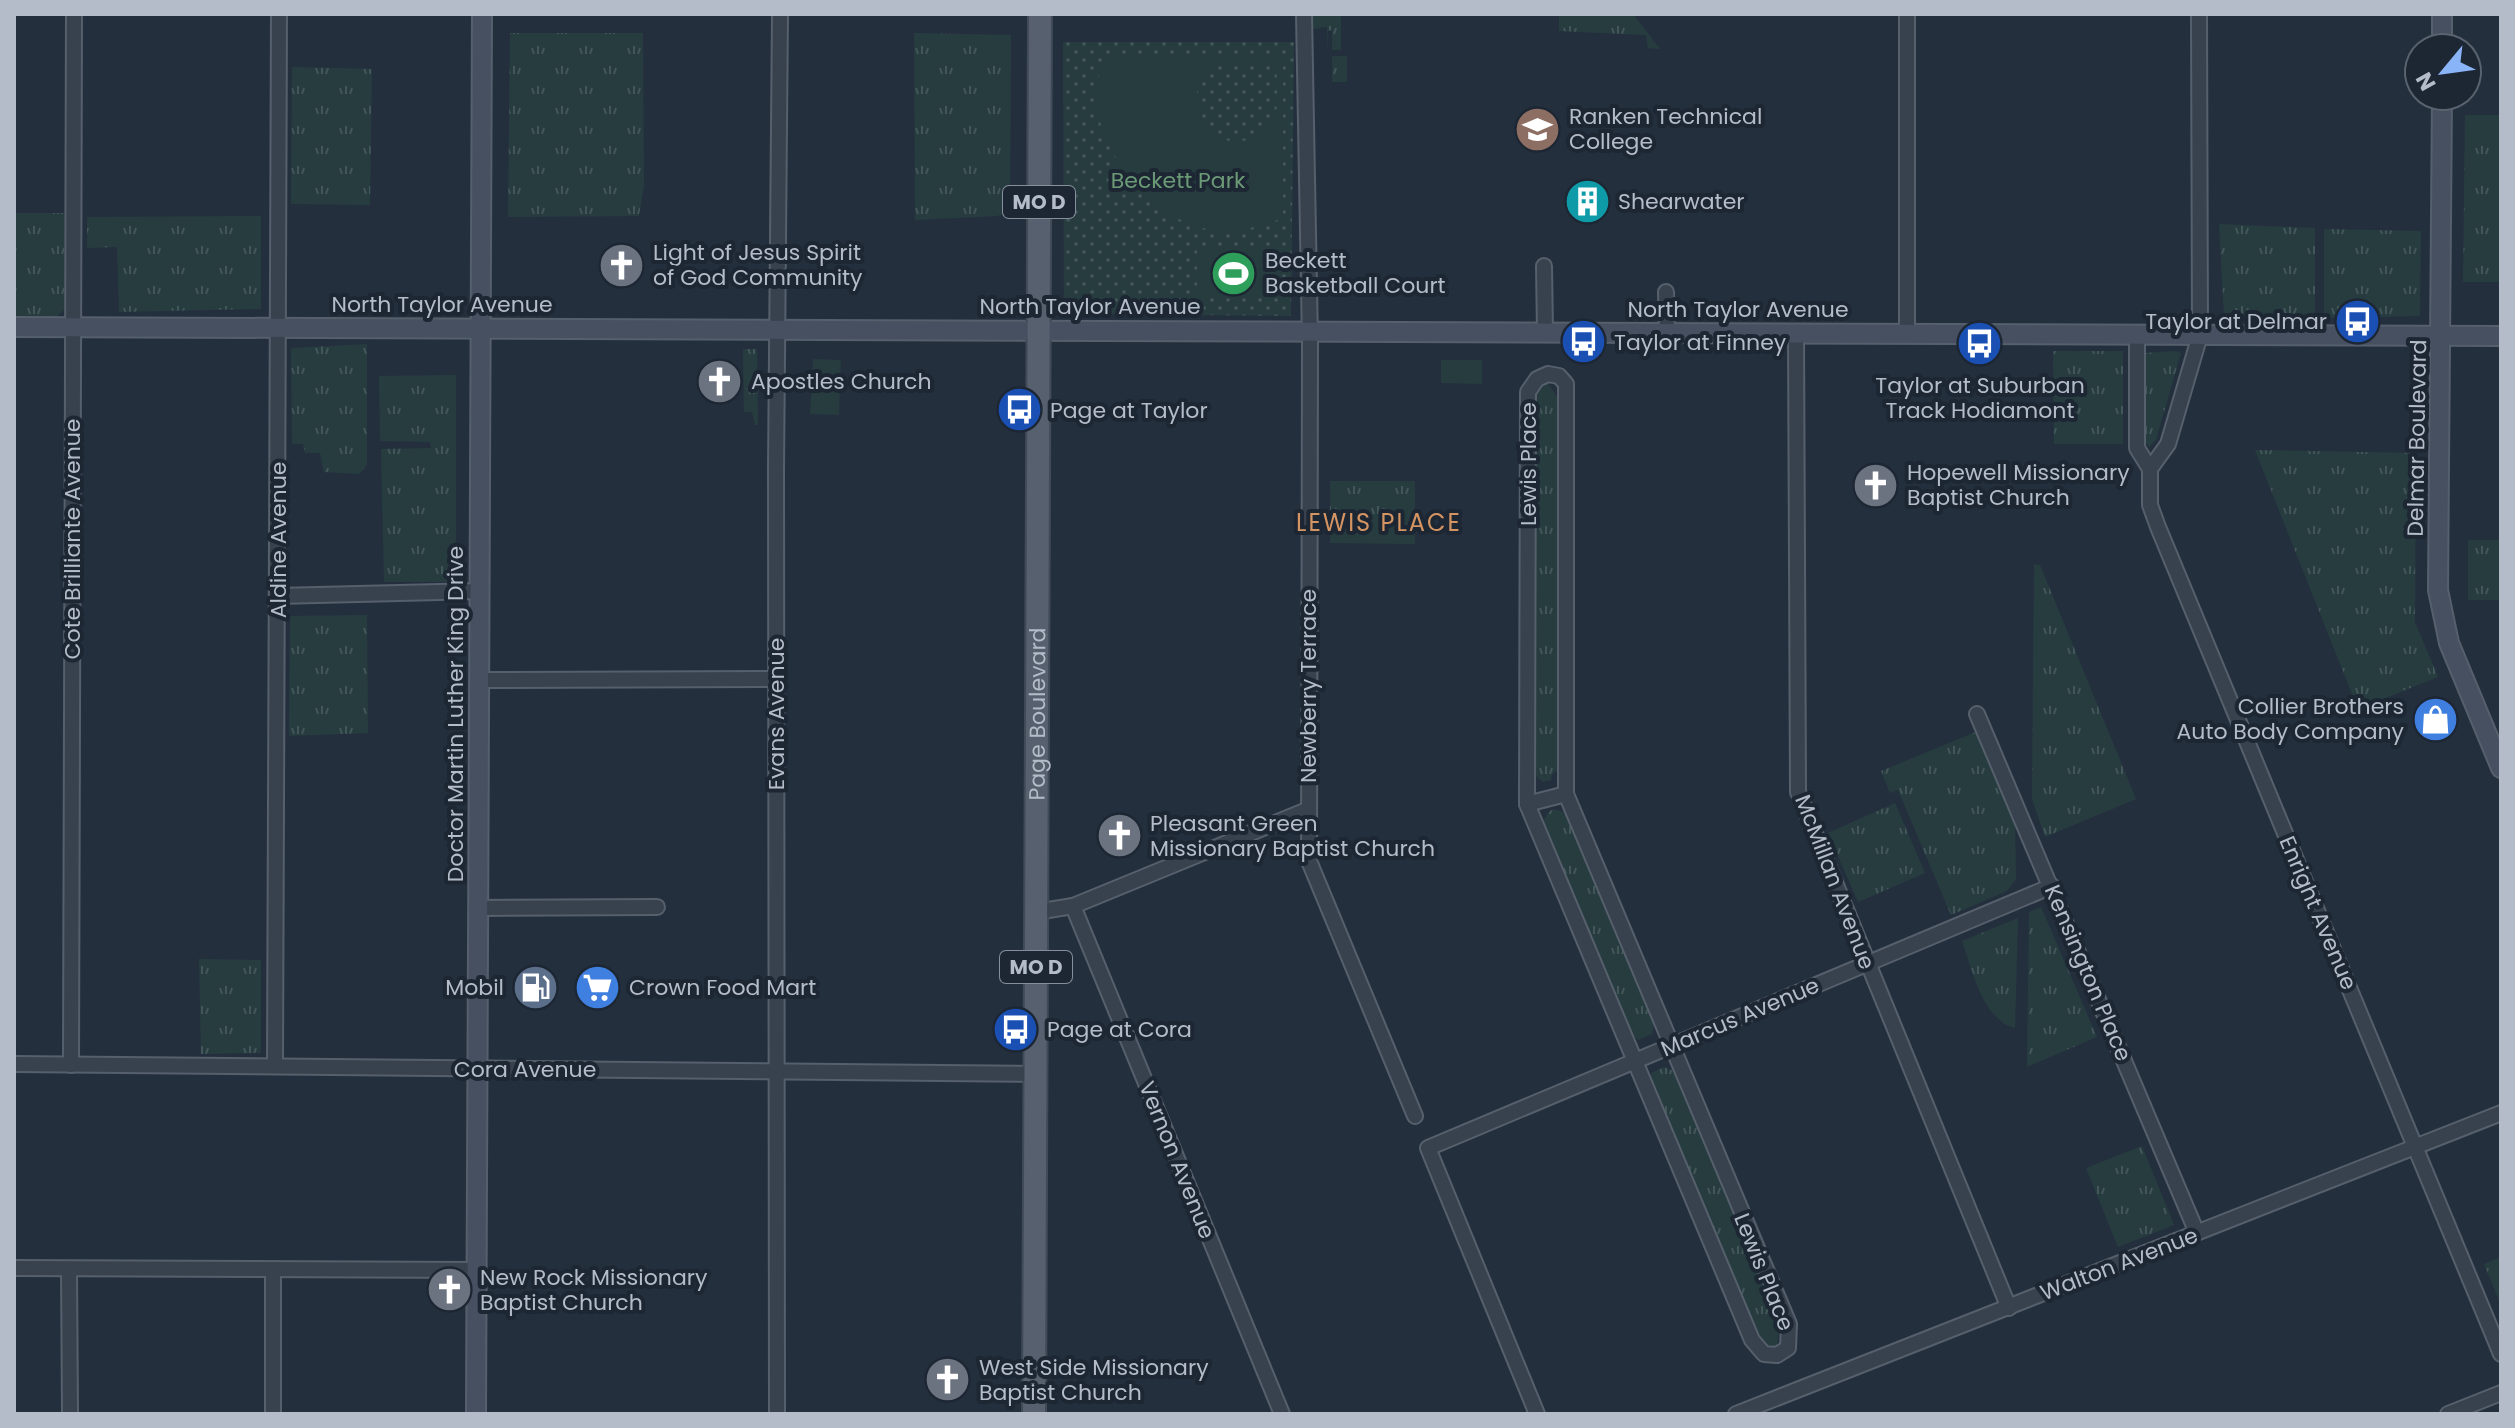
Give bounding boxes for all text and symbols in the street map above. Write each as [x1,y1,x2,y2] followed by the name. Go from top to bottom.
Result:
[2403,32,2483,112] north arrow
[2408,67,2444,96] text: N
[1569,101,1762,157] place label: Ranken Technical College
[1514,105,1562,153] school or university icon: Ranken Technical College
[1111,165,1246,196] park label: Beckett Park
[1563,177,1611,225] building icon: Shearwater
[1003,186,1075,218] road number: MO D
[1618,186,1744,217] place label: Shearwater
[653,237,863,293] place label: Light of Jesus Spirit of God Community
[598,241,646,289] church icon: Light of Jesus Spirit of God Community
[1265,245,1446,301] place label: Beckett Basketball Court
[1210,249,1258,297] sports icon: Beckett Basketball Court
[331,289,553,320] street label: North Taylor Avenue
[979,291,1201,322] street label: North Taylor Avenue
[1627,294,1849,325] street label: North Taylor Avenue
[2334,297,2382,345] bus stop icon: Taylor at Delmar
[2145,306,2327,337] place label: Taylor at Delmar
[1559,318,1607,366] bus stop icon: Taylor at Finney
[1956,320,2004,368] bus stop icon: Taylor at Suburban Track Hodiamont
[1614,327,1787,358] place label: Taylor at Finney
[2400,339,2434,537] street label: Delmar Boulevard
[696,357,744,405] church icon: Apostles Church
[751,366,931,397] place label: Apostles Church
[1875,370,2085,426] place label: Taylor at Suburban Track Hodiamont
[995,386,1043,434] bus stop icon: Page at Taylor
[1050,395,1208,426] place label: Page at Taylor
[1513,402,1544,526] street label: Lewis Place
[57,418,88,660] street label: Cote Brilliante Avenue
[1907,457,2130,513] place label: Hopewell Missionary Baptist Church
[1852,461,1900,509] church icon: Hopewell Missionary Baptist Church
[263,462,294,618] street label: Aldine Avenue
[1296,506,1462,539] district label: LEWIS PLACE
[440,546,471,882] street label: Doctor Martin Luther King Drive
[1293,589,1324,783] street label: Newberry Terrace
[1021,627,1053,801] street label: Page Boulevard
[761,638,792,790] street label: Evans Avenue
[2176,691,2405,747] place label: Collier Brothers Auto Body Company
[2411,695,2459,743] shop icon: Collier Brothers Auto Body Company
[1787,790,1883,974] street label: McMillan Avenue
[1150,808,1435,864] place label: Pleasant Green Missionary Baptist Church
[1095,812,1143,860] church icon: Pleasant Green Missionary Baptist Church
[2272,831,2364,995] street label: Enright Avenue
[2037,880,2139,1066] street label: Kensington Place
[1000,951,1072,983] road number: MO D
[511,963,559,1011] fuel station icon: Mobil
[574,963,622,1011] supermarket icon: Crown Food Mart
[1656,970,1824,1064] street label: Marcus Avenue
[445,972,504,1003] place label: Mobil
[629,972,816,1003] place label: Crown Food Mart
[992,1005,1040,1053] bus stop icon: Page at Cora
[1047,1014,1192,1045] place label: Page at Cora
[454,1054,596,1085] street label: Cora Avenue
[1131,1077,1223,1243] street label: Vernon Avenue
[1726,1209,1802,1335] street label: Lewis Place
[2036,1220,2202,1308] street label: Walton Avenue
[480,1262,708,1318] place label: New Rock Missionary Baptist Church
[425,1266,473,1314] church icon: New Rock Missionary Baptist Church
[979,1352,1209,1408] place label: West Side Missionary Baptist Church
[924,1356,972,1404] church icon: West Side Missionary Baptist Church

